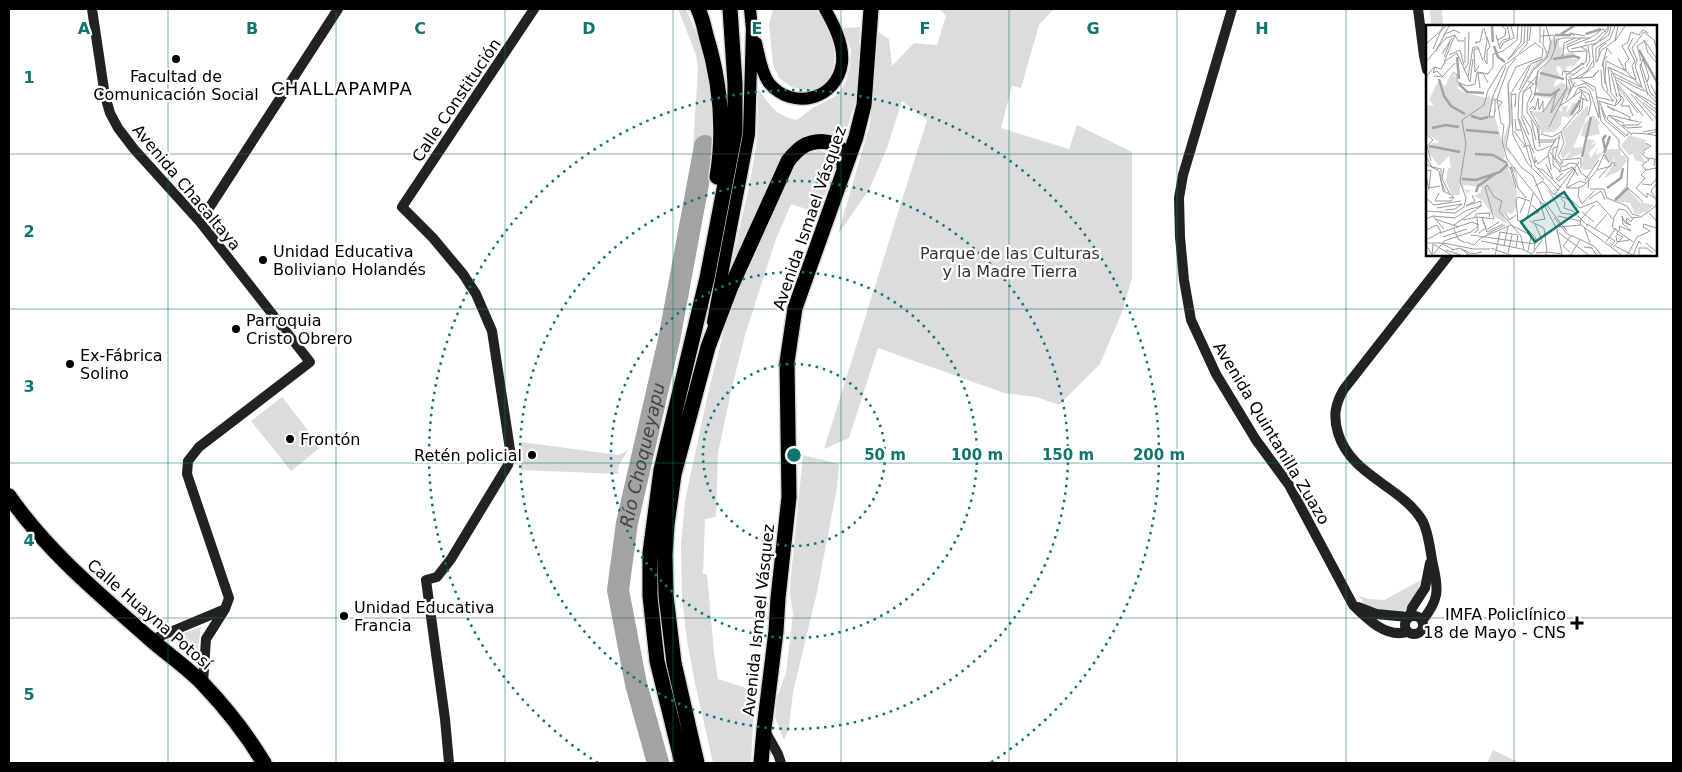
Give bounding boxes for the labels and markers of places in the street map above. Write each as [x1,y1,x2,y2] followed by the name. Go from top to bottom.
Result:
[170,53,182,65] marker: Facultad de Comunicación Social
[93,67,259,104] place label: Facultad de Comunicación Social
[273,242,426,279] place label: Unidad Educativa Boliviano Holandés
[257,254,269,266] marker: Unidad Educativa Boliviano Holandés
[246,311,353,348] place label: Parroquia Cristo Obrero
[230,323,242,335] marker: Parroquia Cristo Obrero
[80,346,163,383] place label: Ex-Fábrica Solino
[64,358,76,370] marker: Ex-Fábrica Solino
[300,430,360,449] place label: Frontón
[284,433,296,445] marker: Frontón
[414,446,522,465] place label: Retén policial
[785,446,803,464] centre of rings
[526,449,538,461] marker: Retén policial
[354,598,495,635] place label: Unidad Educativa Francia
[1423,605,1566,642] place label: IMFA Policlínico 18 de Mayo - CNS
[338,610,350,622] marker: Unidad Educativa Francia
[1570,616,1584,630] marker: IMFA Policlínico 18 de Mayo - CNS

